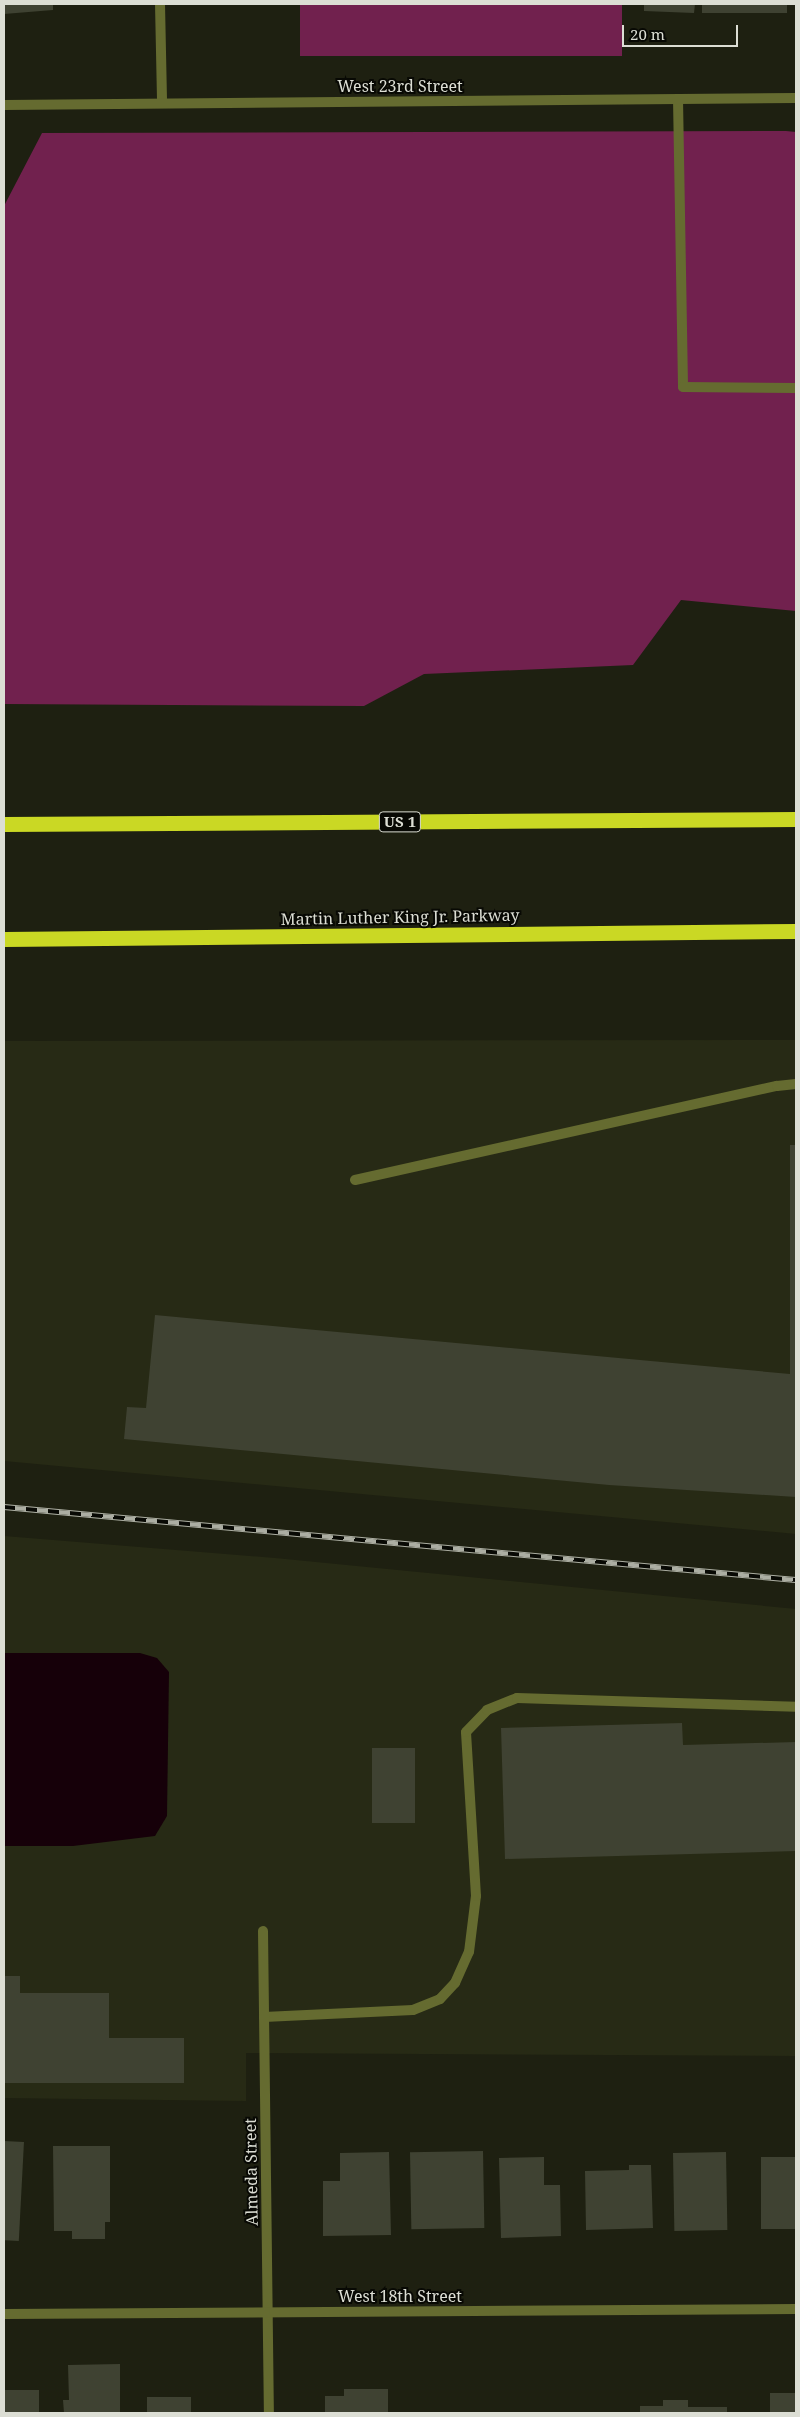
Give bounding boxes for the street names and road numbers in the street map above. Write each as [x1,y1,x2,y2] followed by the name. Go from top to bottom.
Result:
[337,76,463,96] street label: West 23rd Street
[379,810,421,834] road number: US 1
[280,905,520,929] street label: Martin Luther King Jr. Parkway
[240,2118,262,2226] street label: Almeda Street
[338,2286,462,2306] street label: West 18th Street

